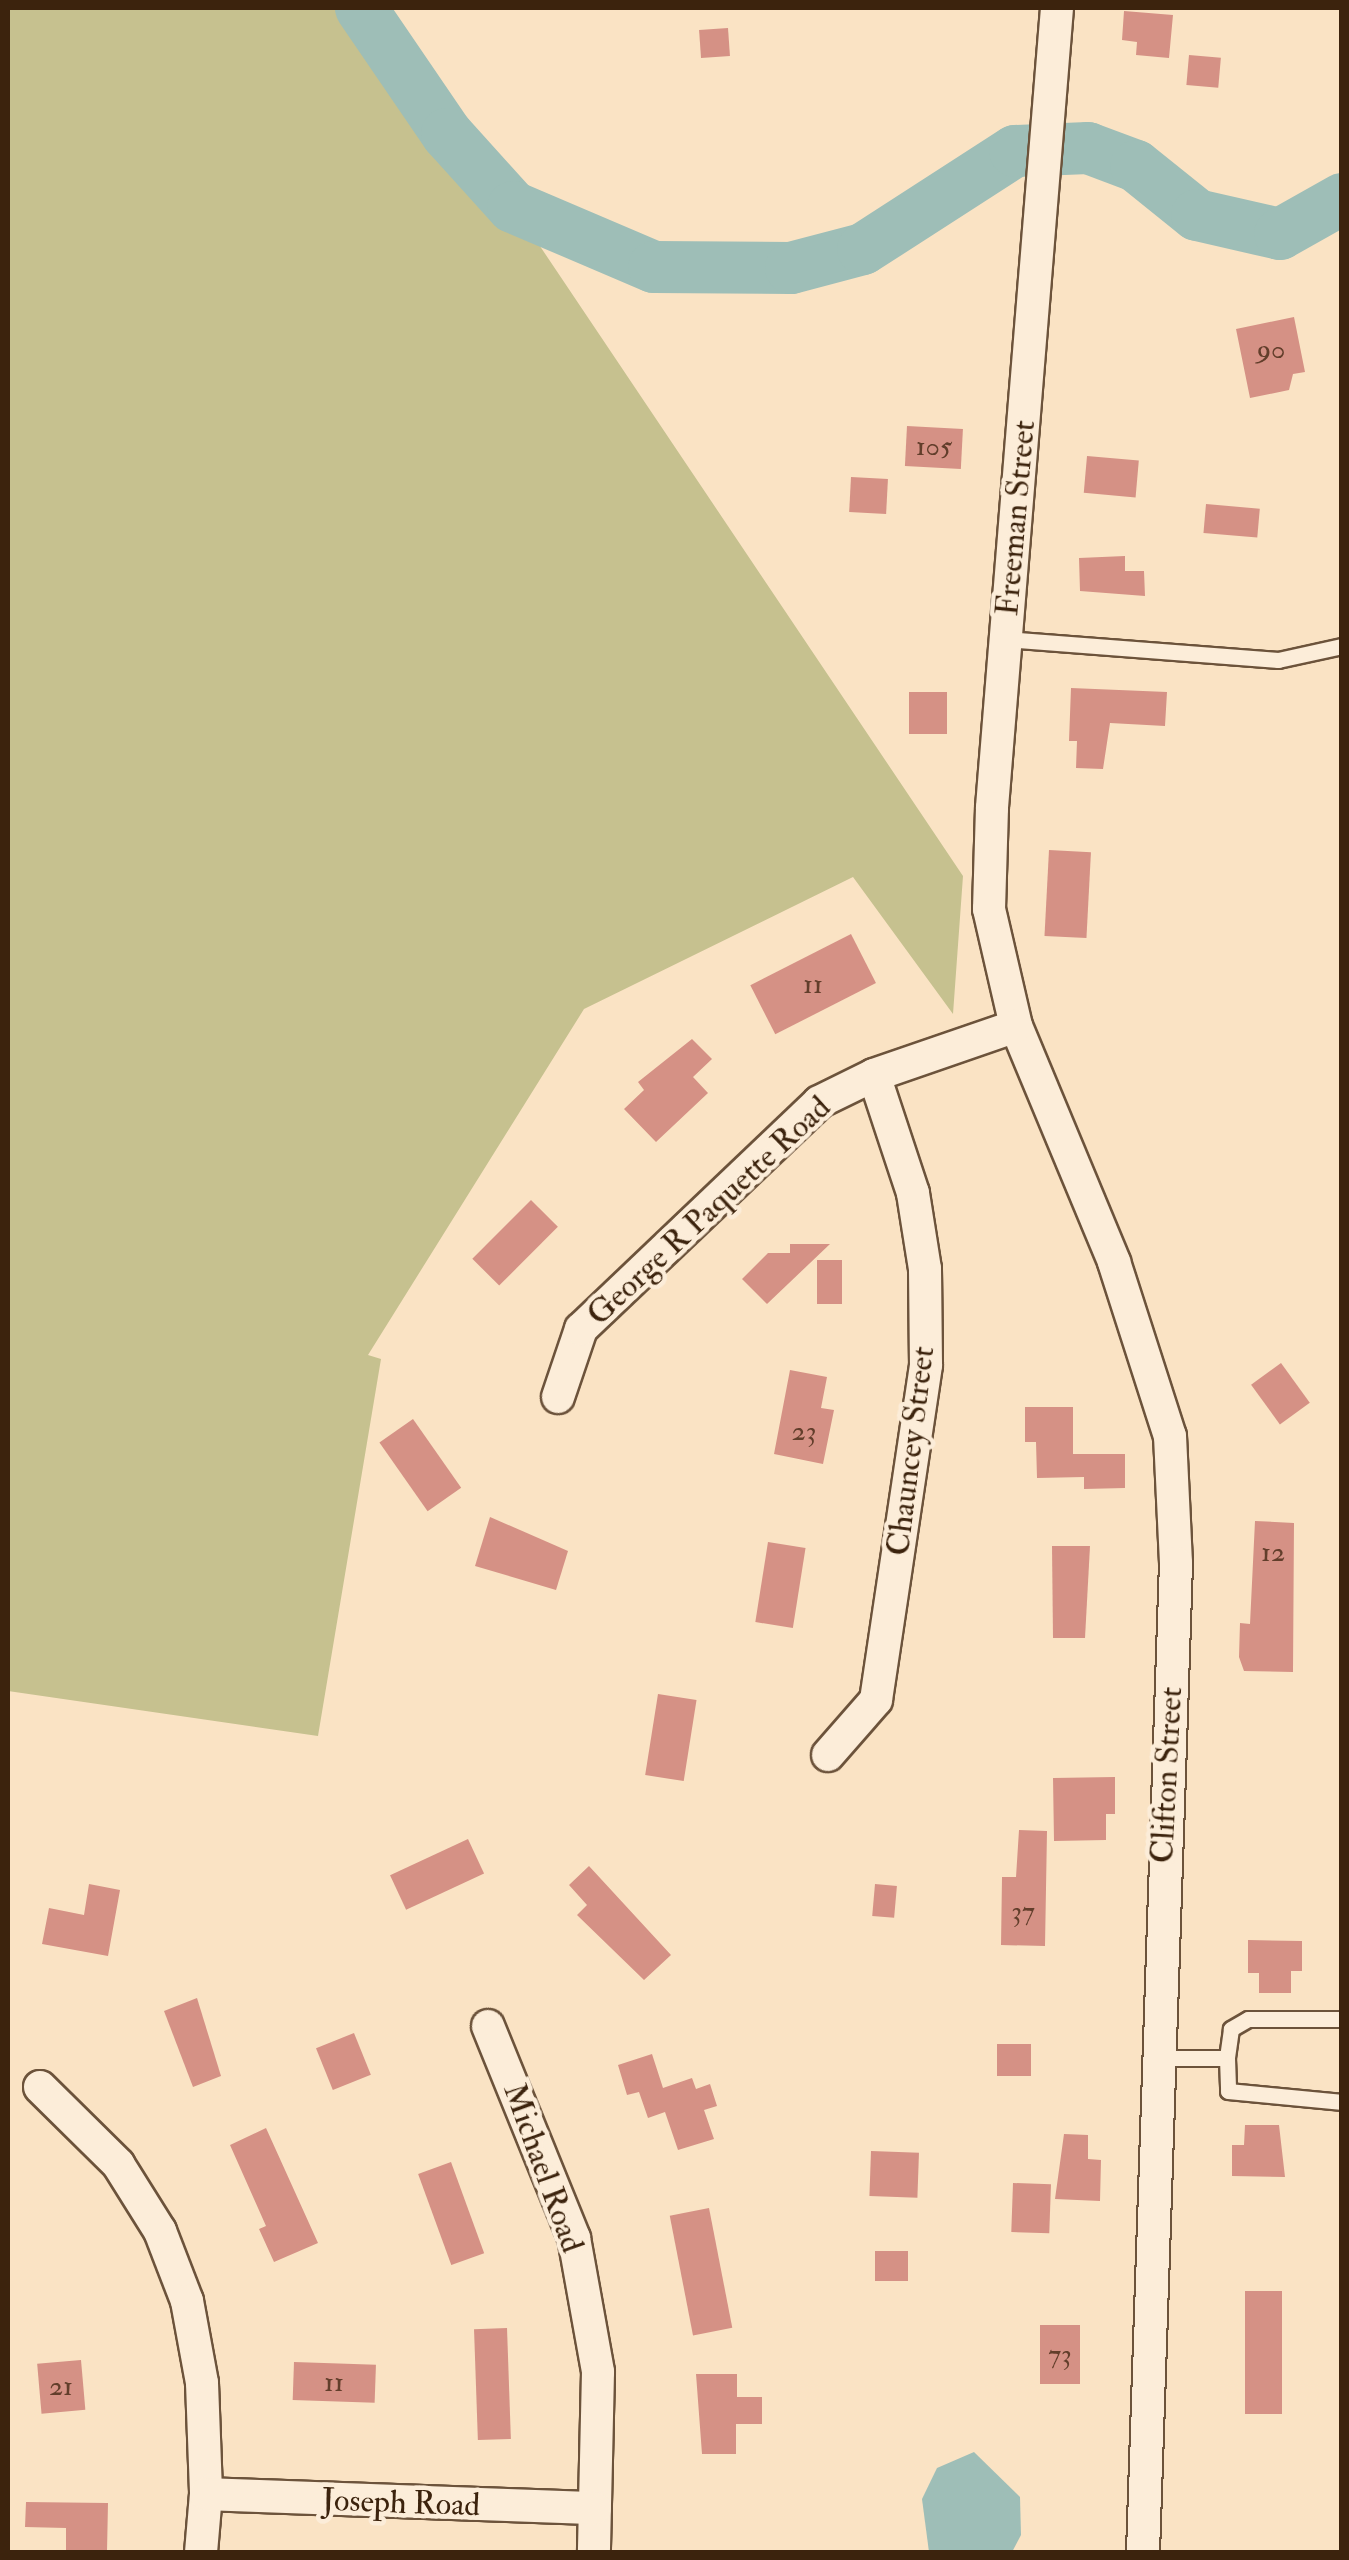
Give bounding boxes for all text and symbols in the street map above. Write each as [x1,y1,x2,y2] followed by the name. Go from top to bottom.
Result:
[1257,333,1285,367] house number: 90
[988,419,1044,617] street label: Freeman Street
[916,430,952,464] house number: 105
[803,968,823,1002] house number: 11
[579,1088,839,1334] street label: George R Paquette Road
[879,1344,943,1558] street label: Chauncey Street
[792,1415,816,1449] house number: 23
[1261,1536,1285,1570] house number: 12
[1143,1686,1191,1864] street label: Clifton Street
[1011,1895,1035,1929] house number: 37
[495,2078,591,2258] street label: Michael Road
[1048,2338,1072,2372] house number: 73
[324,2366,344,2400] house number: 11
[49,2370,73,2404] house number: 21
[321,2481,481,2525] street label: Joseph Road

